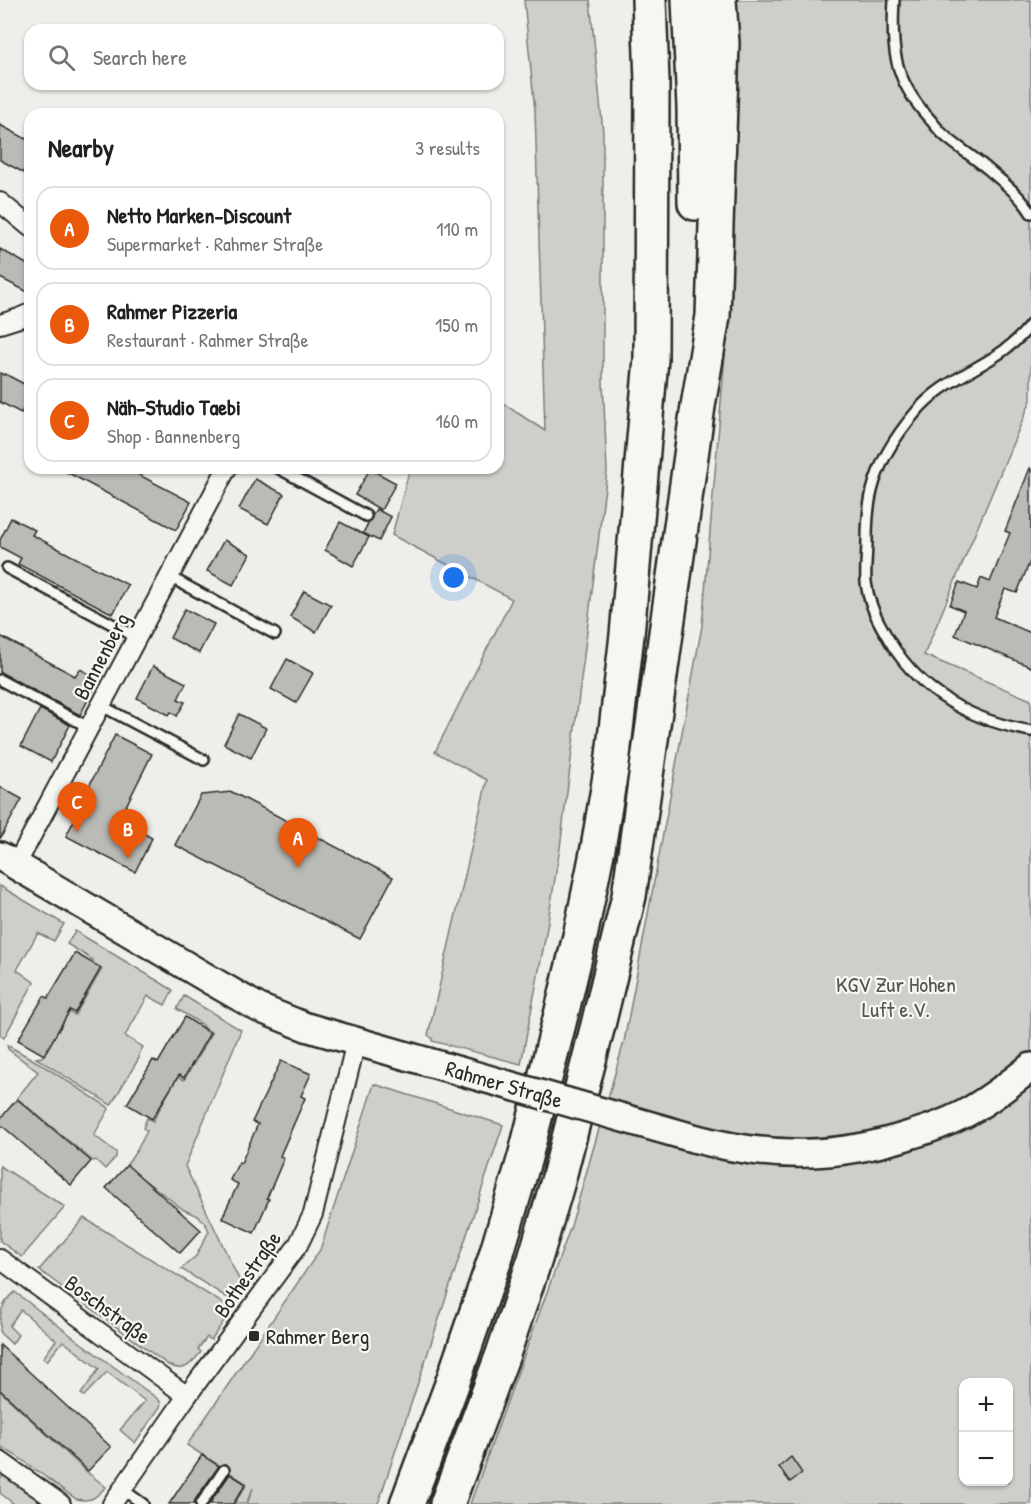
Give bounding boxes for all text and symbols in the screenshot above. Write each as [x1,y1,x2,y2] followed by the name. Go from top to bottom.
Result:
[24,24,504,90] search box
[45,41,78,74] icon: search
[93,42,187,72] text: Search here
[48,130,114,165] text: Nearby
[415,134,480,161] text: 3 results
[107,200,291,230] text: Netto Marken-Discount
[65,215,74,242] text: A
[436,215,478,242] text: 110 m
[107,230,323,257] text: Supermarket · Rahmer Straße
[107,296,237,326] text: Rahmer Pizzeria
[64,311,75,338] text: B
[435,311,478,338] text: 150 m
[107,326,308,353] text: Restaurant · Rahmer Straße
[107,392,241,422] text: Näh-Studio Taebi
[64,407,75,434] text: C
[436,407,478,434] text: 160 m
[107,422,240,449] text: Shop · Bannenberg
[439,563,468,592] your location
[66,607,136,705] street label: Bannenberg
[58,782,97,832] pin: C
[108,810,148,859] pin: B
[278,818,318,868] pin: A
[836,969,956,1024] park label: KGV Zur Hohen Luft e.V.
[442,1053,566,1115] street label: Rahmer Straße
[206,1225,288,1323] street label: Bothestraße
[59,1268,157,1351] street label: Boschstraße
[266,1321,369,1351] place label: Rahmer Berg
[247,1329,261,1343] marker: Rahmer Berg
[959,1378,1013,1486] map controls
[959,1378,1013,1432] button: +
[959,1432,1013,1486] button: −

